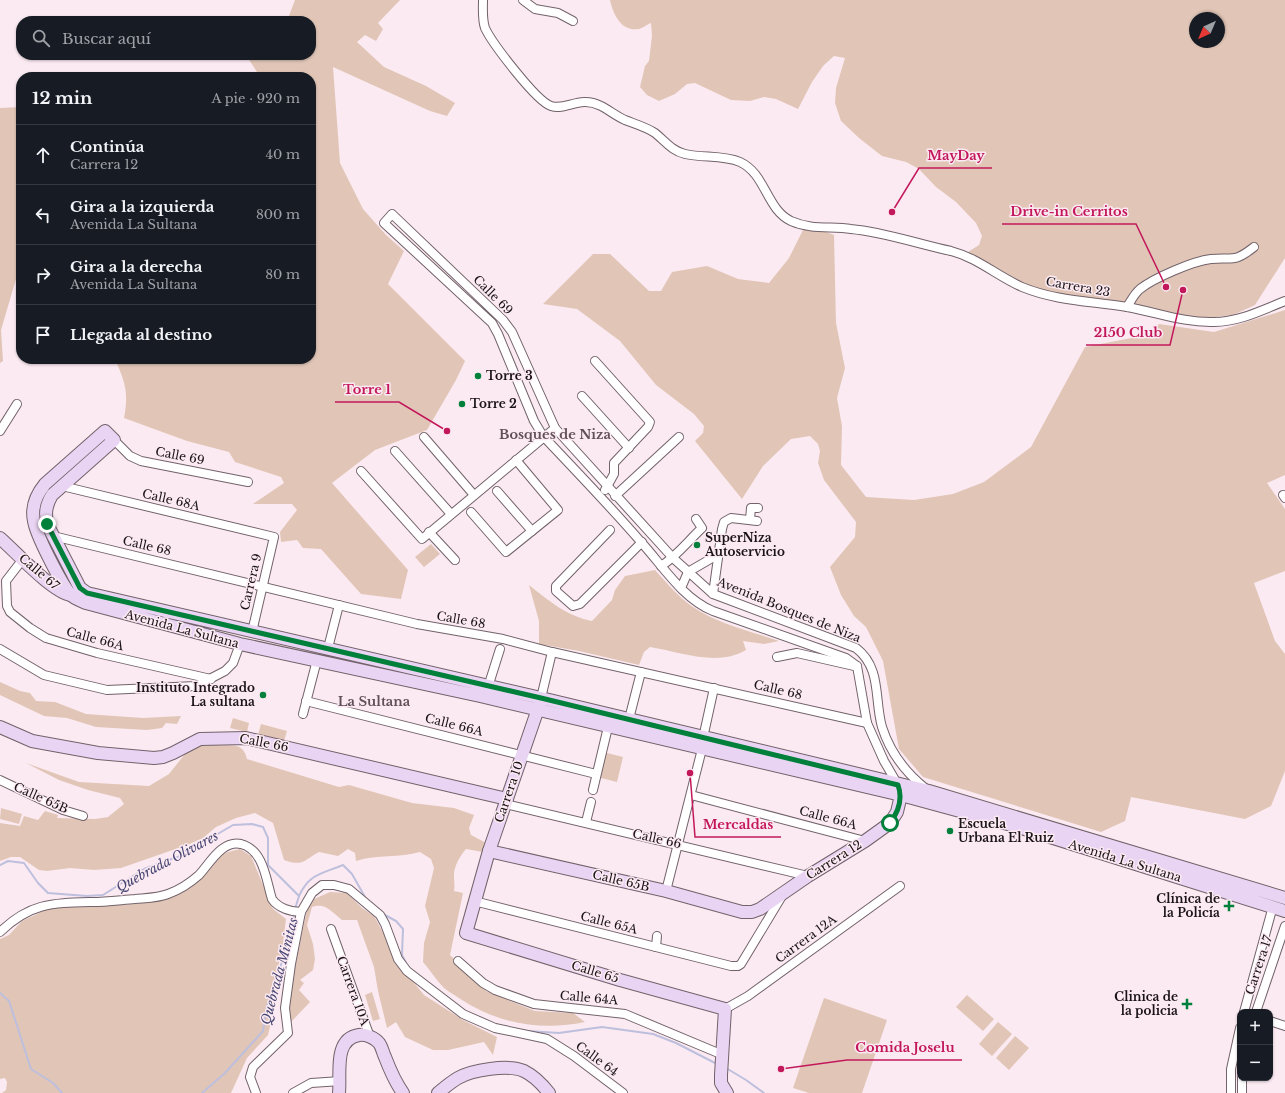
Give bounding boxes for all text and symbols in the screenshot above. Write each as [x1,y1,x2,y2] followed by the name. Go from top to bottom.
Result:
[1189,12,1225,48] north arrow
[16,16,316,60] search box
[30,27,52,49] icon: search
[62,29,151,48] text: Buscar aquí
[32,88,92,109] text: 12 min
[212,90,300,107] text: A pie · 920 m
[70,137,144,156] text: Continúa
[919,143,992,168] callout: MayDay
[32,144,54,166] icon: ahead
[265,146,300,163] text: 40 m
[927,147,985,164] text: MayDay
[70,156,138,173] text: Carrera 12
[70,197,214,216] text: Gira a la izquierda
[1002,199,1136,224] callout: Drive-in Cerritos
[1010,203,1128,220] text: Drive-in Cerritos
[32,204,54,226] icon: left
[256,206,300,223] text: 800 m
[70,216,197,233] text: Avenida La Sultana
[70,257,202,276] text: Gira a la derecha
[32,264,54,286] icon: right
[265,266,300,283] text: 80 m
[470,272,516,318] street label: Calle 69
[1045,273,1111,300] street label: Carrera 23
[70,276,197,293] text: Avenida La Sultana
[1086,320,1170,345] callout: 2150 Club
[32,324,54,346] icon: arrive
[1094,324,1162,341] text: 2150 Club
[70,325,212,344] text: Llegada al destino
[486,368,533,383] place label: Torre 3
[473,371,483,381] marker: Torre 3
[335,377,399,402] callout: Torre 1
[343,381,391,398] text: Torre 1
[470,396,517,411] place label: Torre 2
[457,399,467,409] marker: Torre 2
[499,426,611,443] district label: Bosques de Niza
[154,443,206,468] street label: Calle 69
[141,486,202,514] street label: Calle 68A
[38,515,56,533] route end
[704,530,785,559] place label: SuperNiza Autoservicio
[121,533,173,558] street label: Calle 68
[692,540,702,550] marker: SuperNiza Autoservicio
[16,550,63,593] street label: Calle 67
[237,552,264,612] street label: Carrera 9
[714,573,864,645] street label: Avenida Bosques de Niza
[123,606,241,651] street label: Avenida La Sultana
[435,608,487,631] street label: Calle 68
[65,624,126,654] street label: Calle 66A
[752,677,804,702] street label: Calle 68
[136,680,255,709] place label: Instituto Integrado La sultana
[258,690,268,700] marker: Instituto Integrado La sultana
[338,693,411,710] district label: La Sultana
[424,710,485,739] street label: Calle 66A
[238,730,290,755] street label: Calle 66
[491,759,526,825] street label: Carrera 10
[12,779,71,816] street label: Calle 65B
[798,803,859,833] street label: Calle 66A
[695,812,781,837] callout: Mercaldas
[881,814,899,832] route start
[703,816,773,833] text: Mercaldas
[958,816,1054,845] place label: Escuela Urbana El Ruiz
[631,826,683,851] street label: Calle 66
[945,826,955,836] marker: Escuela Urbana El Ruiz
[113,827,221,896] water label: Quebrada Olivares
[1066,836,1184,885] street label: Avenida La Sultana
[803,837,864,883] street label: Carrera 12
[591,867,651,894] street label: Calle 65B
[1156,891,1220,920] place label: Clínica de la Policía
[1223,900,1235,912] marker: Clínica de la Policía
[579,908,640,937] street label: Calle 65A
[772,911,840,966] street label: Carrera 12A
[257,916,302,1026] water label: Quebrada Minitas
[1242,932,1275,996] street label: Carrera 17
[334,954,373,1028] street label: Carrera 10A
[570,957,621,986] street label: Calle 65
[559,987,620,1008] street label: Calle 64A
[1114,989,1178,1018] place label: Clinica de la policia
[1181,998,1193,1010] marker: Clinica de la policia
[1237,1009,1273,1081] map controls
[1237,1009,1273,1045] button: +
[847,1035,962,1060] callout: Comida Joselu
[573,1038,622,1079] street label: Calle 64
[855,1039,955,1056] text: Comida Joselu
[1237,1045,1273,1081] button: −

